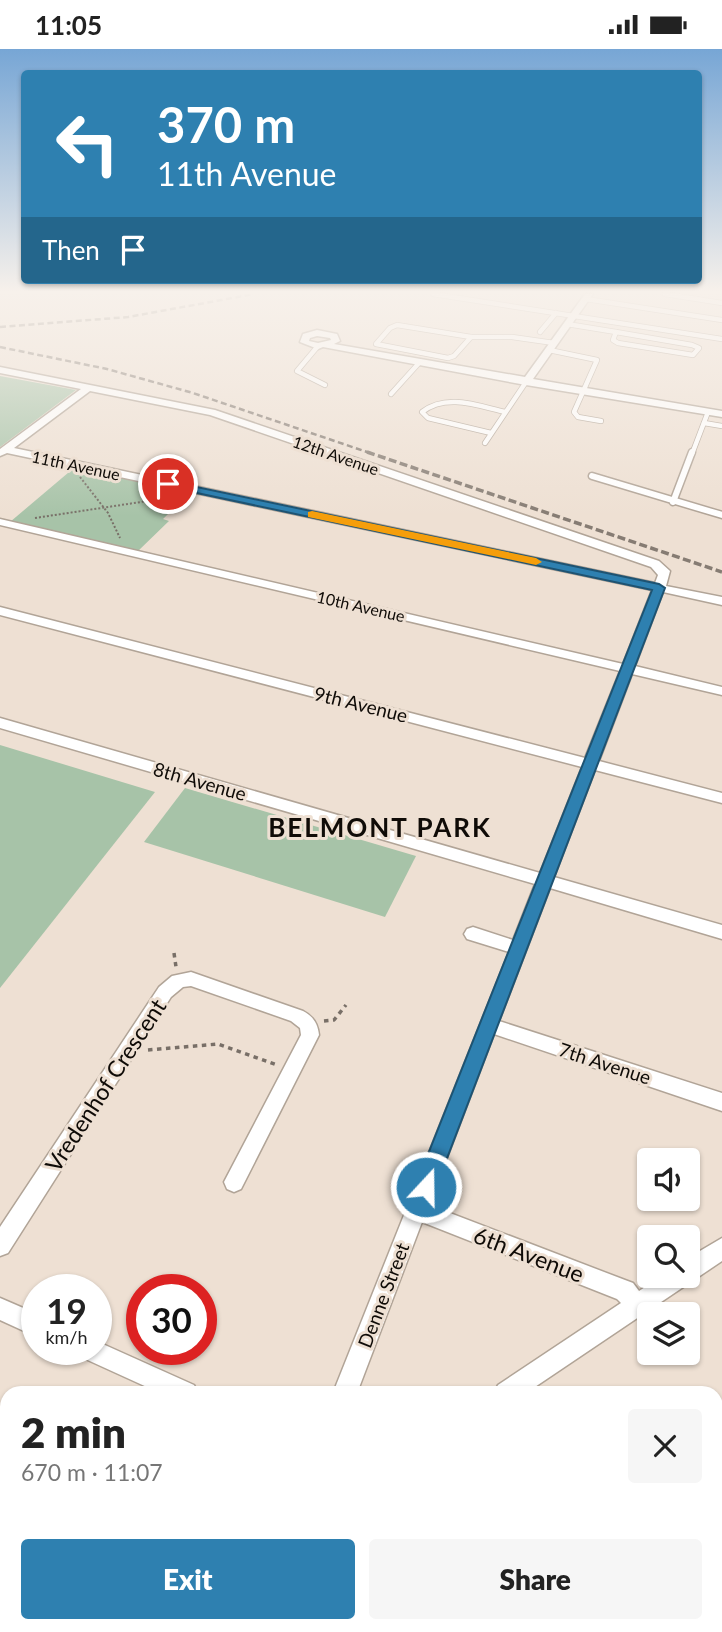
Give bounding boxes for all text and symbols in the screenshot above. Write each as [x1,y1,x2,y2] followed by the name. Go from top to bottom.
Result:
[35,9,102,41] text: 11:05
[157,95,295,153] text: 370 m
[42,98,133,189] icon: left
[157,154,337,193] text: 11th Avenue
[114,231,152,269] icon: arrive
[42,234,100,266] text: Then
[290,431,382,479] street label: 12th Avenue
[30,446,122,484] street label: 11th Avenue
[138,454,198,514] pin
[149,465,187,503] icon: arrive
[315,587,407,625] street label: 10th Avenue
[312,681,410,727] street label: 9th Avenue
[151,757,249,805] street label: 8th Avenue
[268,811,492,843] district label: BELMONT PARK
[39,993,172,1177] street label: Vredenhof Crescent
[556,1037,654,1089] street label: 7th Avenue
[637,1148,700,1365] map controls
[637,1148,700,1211] button: sound
[389,1150,463,1224] position arrow
[470,1220,588,1288] street label: 6th Avenue
[637,1225,700,1288] button: search
[352,1239,414,1351] street label: Denne Street
[126,1274,217,1365] speed limit sign: 30
[46,1289,87,1331] text: 19
[637,1302,700,1365] button: layers
[45,1326,88,1348] text: km/h
[21,1407,126,1457] text: 2 min
[628,1409,702,1483] button: close
[21,1458,163,1486] text: 670 m · 11:07
[21,1539,355,1619] button: Exit
[369,1539,702,1619] button: Share

